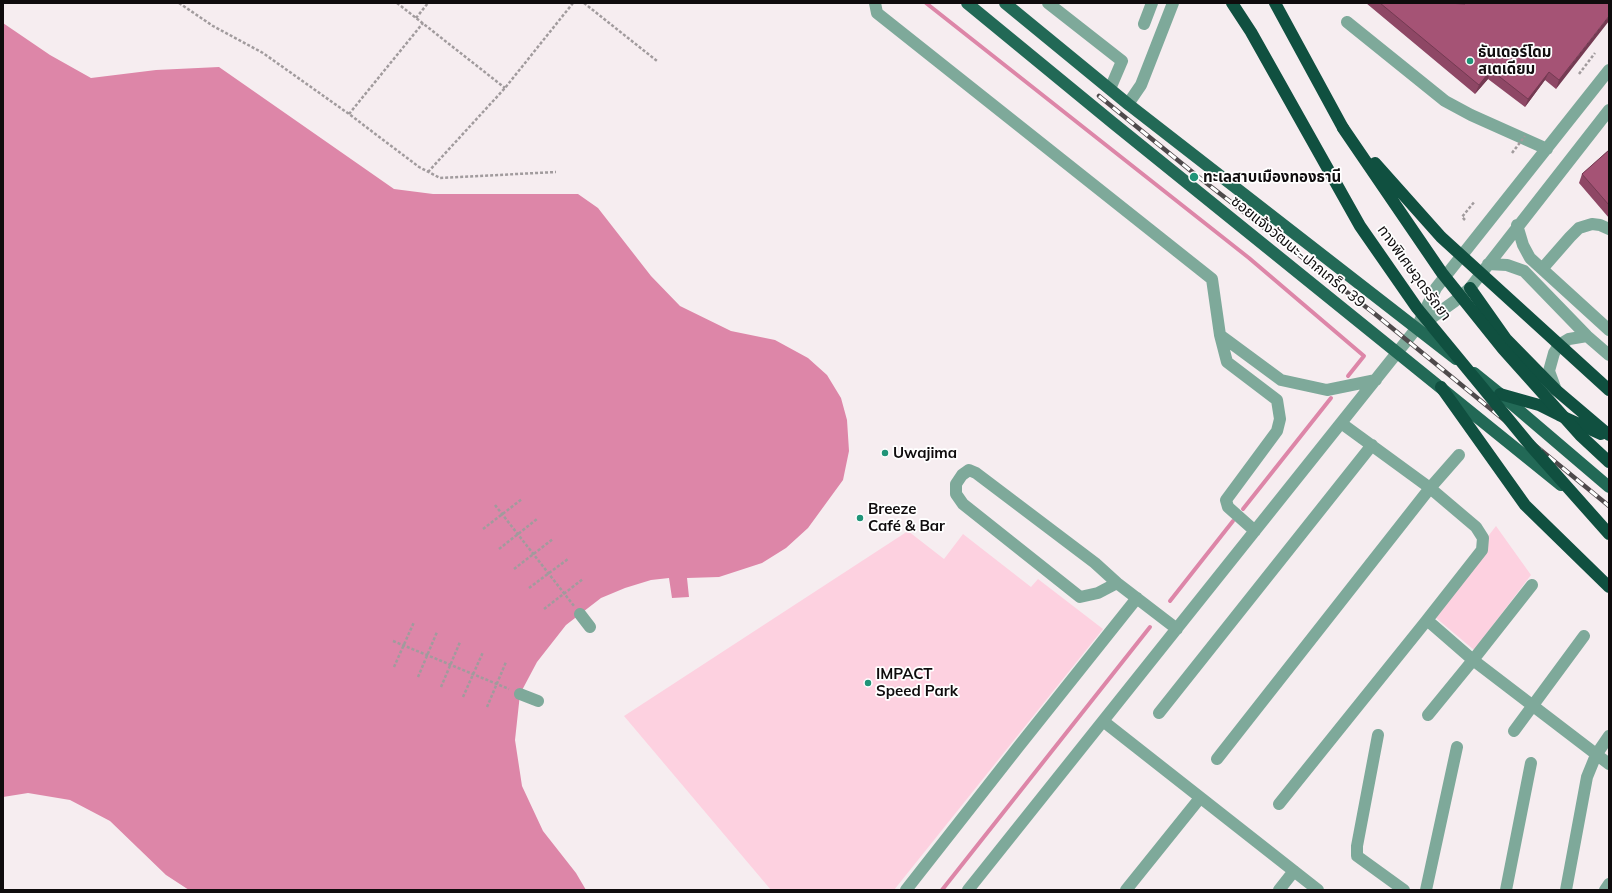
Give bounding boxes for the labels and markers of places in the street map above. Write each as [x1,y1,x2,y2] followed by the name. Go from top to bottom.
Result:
[1478,43,1551,78] place label: ธันเดอร์โดม สเตเดียม
[1465,56,1475,66] marker: ธันเดอร์โดม สเตเดียม
[1203,168,1341,186] place label: ทะเลสาบเมืองทองธานี
[1188,171,1200,183] marker: ทะเลสาบเมืองทองธานี
[893,444,957,462] place label: Uwajima
[880,448,890,458] marker: Uwajima
[868,500,945,535] place label: Breeze Café & Bar
[855,513,865,523] marker: Breeze Café & Bar
[876,665,958,700] place label: IMPACT Speed Park
[863,678,873,688] marker: IMPACT Speed Park

